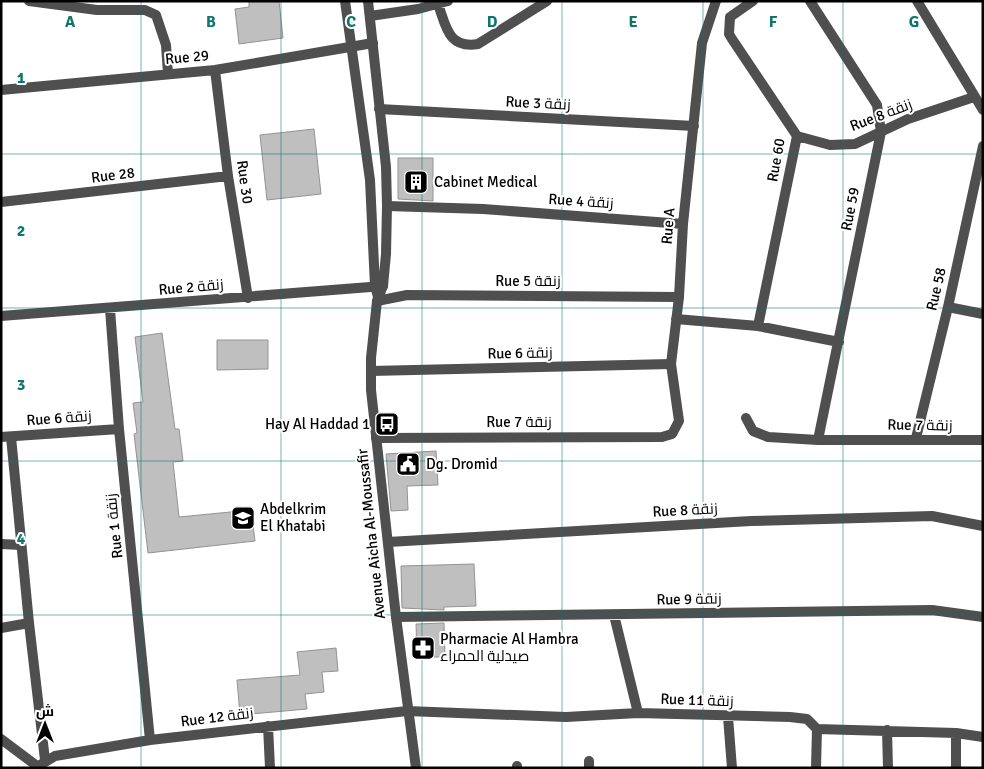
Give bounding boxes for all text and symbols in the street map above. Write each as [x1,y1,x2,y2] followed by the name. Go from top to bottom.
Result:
[65,12,76,32] text: A
[206,12,216,32] text: B
[346,12,356,32] text: C
[487,12,498,32] text: D
[628,12,638,32] text: E
[769,12,778,32] text: F
[909,12,919,32] text: G
[164,46,210,68] street label: Rue 29
[17,68,26,88] text: 1
[505,92,571,114] street label: Rue 3 زنقة
[847,95,915,135] street label: Rue 8 زنقة
[763,137,789,183] street label: Rue 60
[233,159,257,205] street label: Rue 30
[90,163,136,187] street label: Rue 28
[403,169,429,195] building icon: Cabinet Medical
[434,173,537,191] place label: Cabinet Medical
[837,186,863,232] street label: Rue 59
[548,190,614,212] street label: Rue 4 زنقة
[657,207,679,245] street label: Rue A
[17,221,25,241] text: 2
[922,266,950,312] street label: Rue 58
[495,272,561,290] street label: Rue 5 زنقة
[158,275,224,299] street label: Rue 2 زنقة
[487,343,553,363] street label: Rue 6 زنقة
[17,375,25,395] text: 3
[26,407,92,429] street label: Rue 6 زنقة
[374,411,400,437] bus stop icon: Hay Al Haddad 1
[486,413,552,431] street label: Rue 7 زنقة
[265,415,370,433] place label: Hay Al Haddad 1
[887,415,953,435] street label: Rue 7 زنقة
[353,447,389,620] street label: Avenue Aicha Al-Moussafir
[395,451,421,477] public building icon: Dg. Dromid
[426,455,498,473] place label: Dg. Dromid
[102,493,126,559] street label: Rue 1 زنقة
[652,499,718,521] street label: Rue 8 زنقة
[260,500,326,535] place label: Abdelkrim El Khatabi
[230,505,256,531] school or university icon: Abdelkrim El Khatabi
[17,529,26,549] text: 4
[656,589,722,609] street label: Rue 9 زنقة
[440,630,579,665] place label: Pharmacie Al Hambra صيدلية الحمراء
[410,635,436,661] pharmacy icon: Pharmacie Al Hambra صيدلية الحمراء
[660,690,734,710] street label: Rue 11 زنقة
[20,699,70,749] north arrow
[36,703,54,720] text: ش
[179,704,255,730] street label: Rue 12 زنقة

